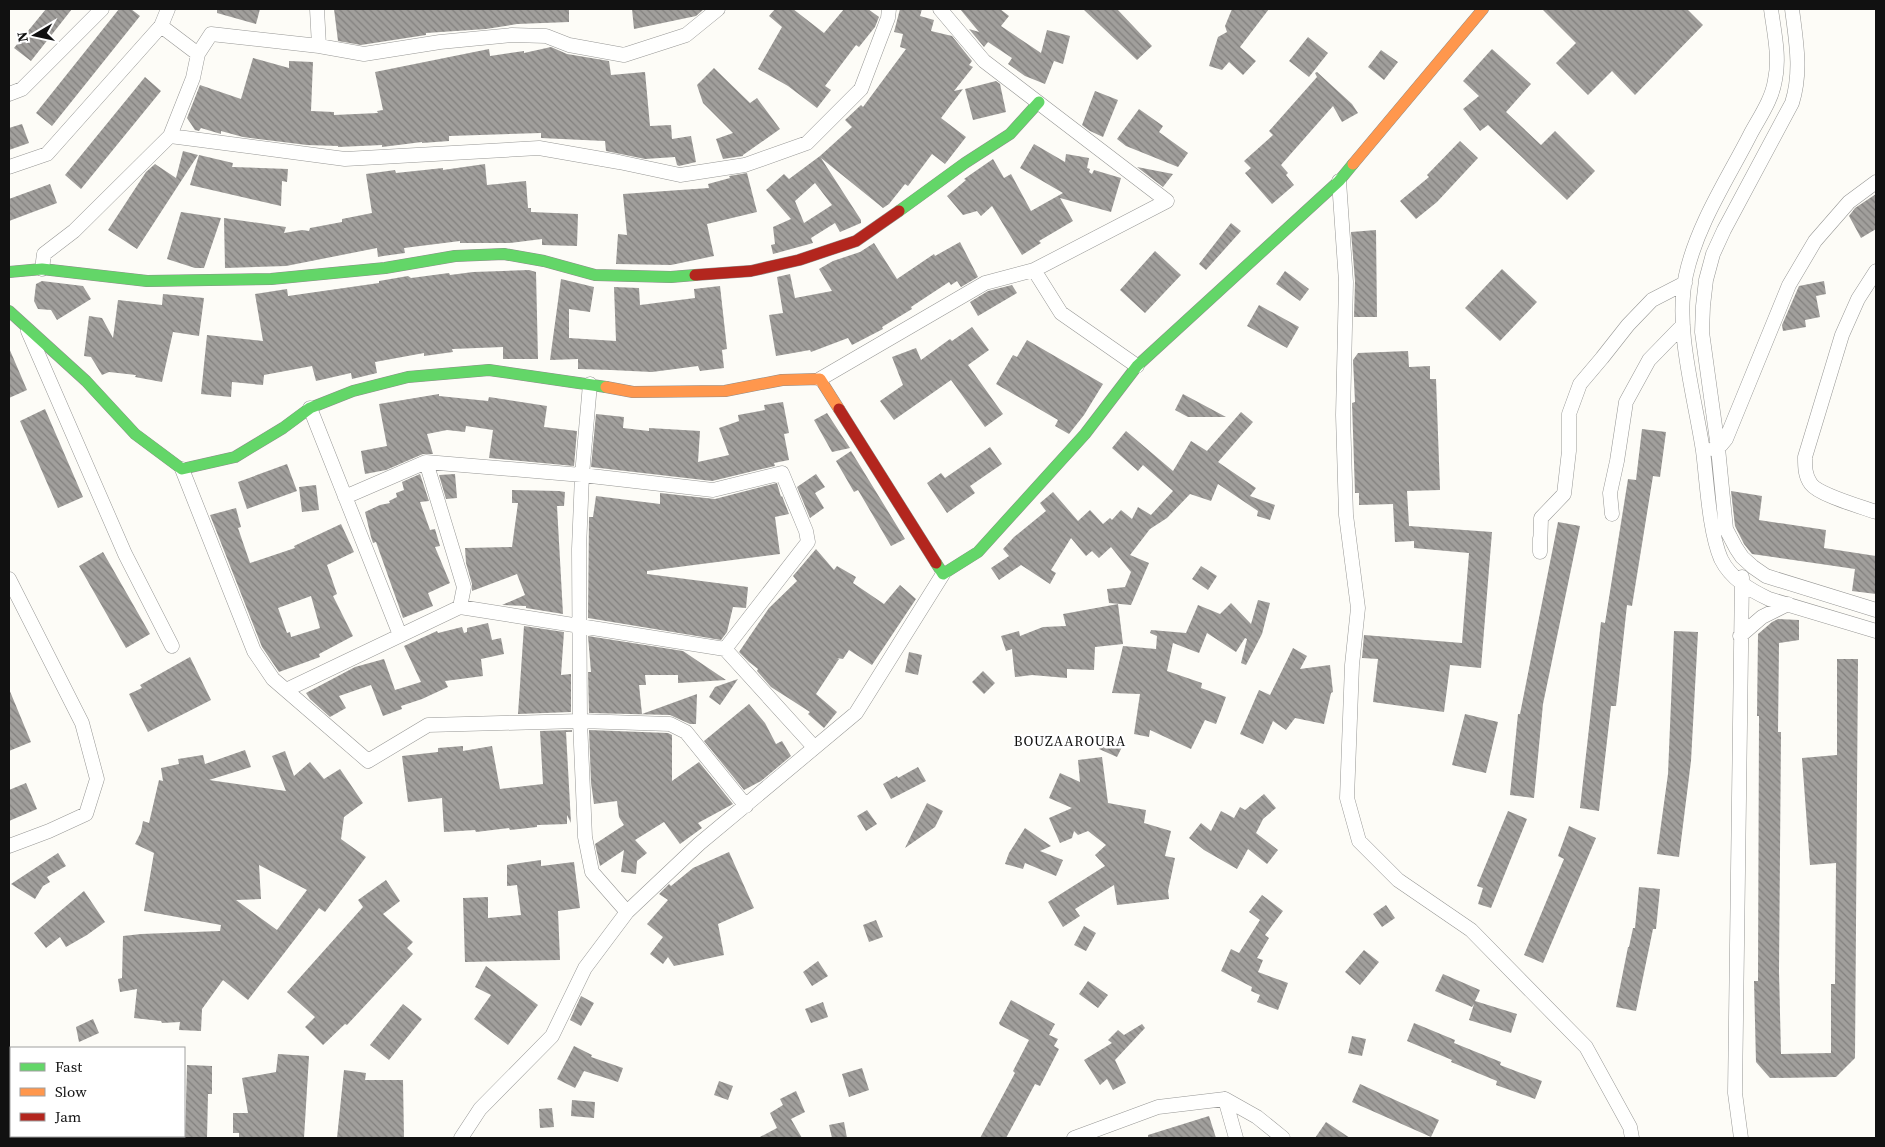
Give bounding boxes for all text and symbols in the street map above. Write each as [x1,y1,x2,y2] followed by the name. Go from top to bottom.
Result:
[10,10,60,60] north arrow
[11,30,33,44] text: N
[1014,731,1126,751] district label: BOUZAAROURA
[10,1047,185,1137] legend
[55,1056,82,1077] text: Fast
[55,1081,87,1102] text: Slow
[54,1106,82,1127] text: Jam

